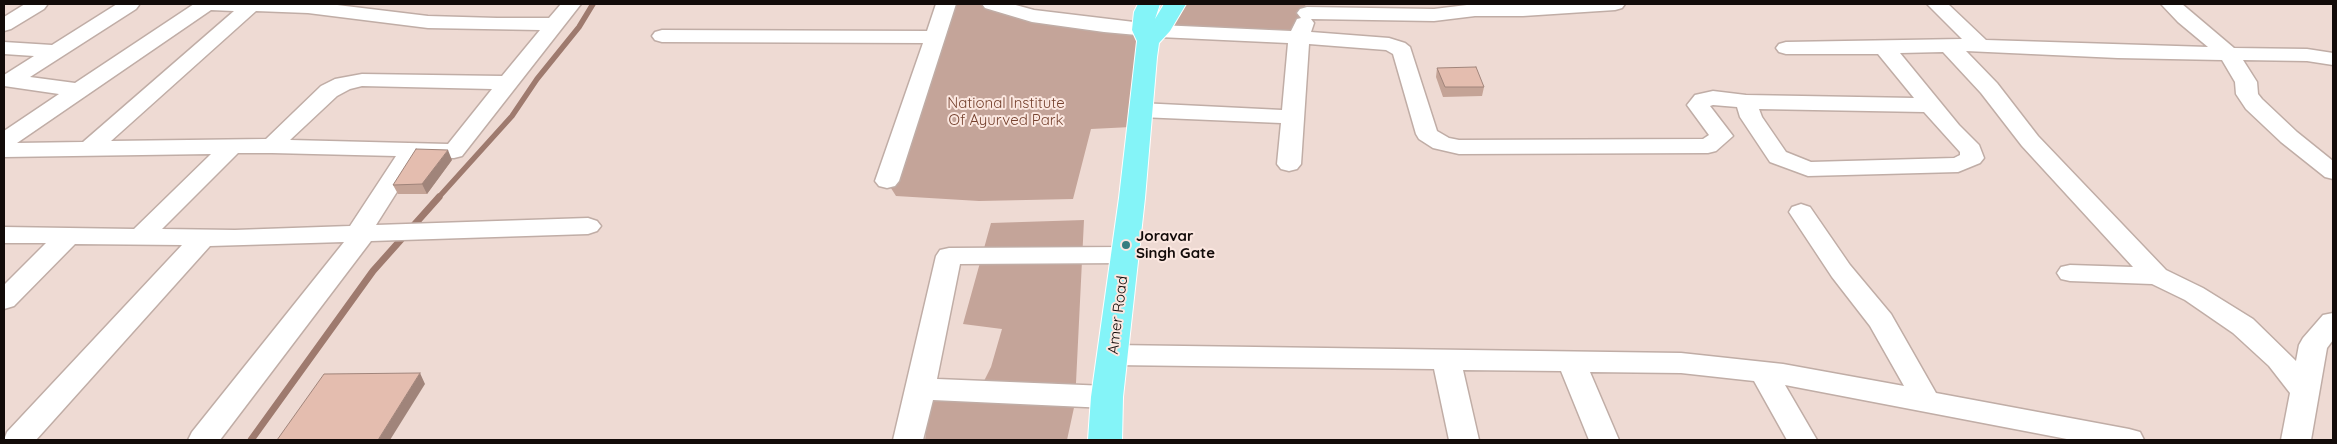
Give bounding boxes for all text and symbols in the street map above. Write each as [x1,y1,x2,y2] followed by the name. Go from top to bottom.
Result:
[947,94,1065,129] park label: National Institute Of Ayurved Park
[1136,227,1215,262] place label: Joravar Singh Gate
[1120,239,1132,251] marker: Joravar Singh Gate
[1104,275,1132,355] street label: Amer Road

